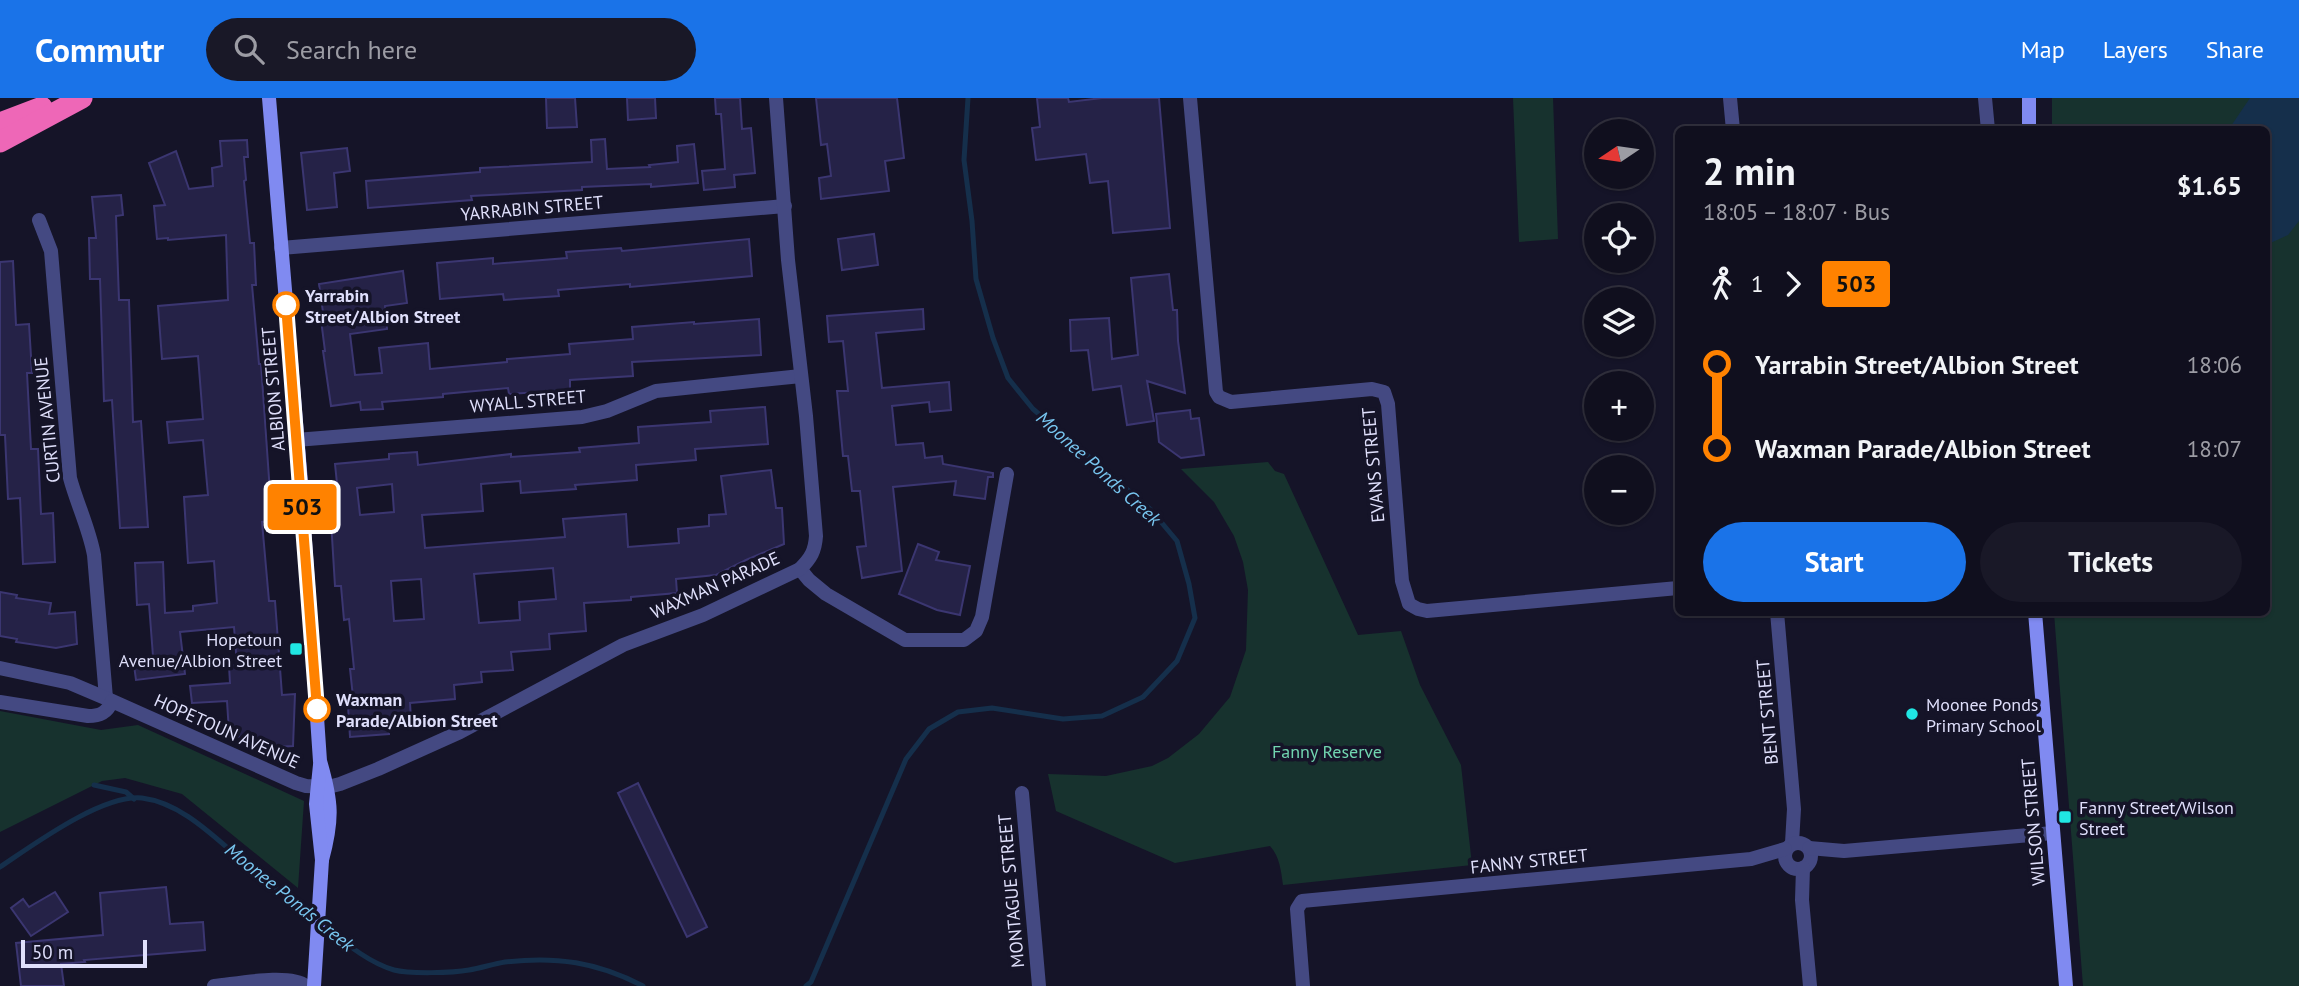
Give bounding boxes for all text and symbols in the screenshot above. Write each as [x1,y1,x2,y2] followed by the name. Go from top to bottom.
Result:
[206,18,696,81] search box
[35,28,164,71] text: Commutr
[230,30,268,68] icon: search
[286,33,417,66] text: Search here
[2021,34,2065,65] text: Map
[2103,34,2168,65] text: Layers
[2206,34,2264,65] text: Share
[1584,119,1654,189] north arrow
[1584,119,1654,525] map controls
[1703,146,1796,195] text: 2 min
[2177,169,2242,202] text: $1.65
[460,190,604,226] street label: YARRABIN STREET
[1703,197,1890,226] text: 18:05 – 18:07 · Bus
[1584,203,1654,273] button: locate
[1703,265,1741,303] icon: walk
[1774,265,1812,303] icon: forward
[1836,268,1876,299] text: 503
[1751,269,1764,298] text: 1
[304,284,461,328] place label: Yarrabin Street/Albion Street
[1584,287,1654,357] button: layers
[273,292,299,318] marker: Yarrabin Street/Albion Street
[256,326,290,452] street label: ALBION STREET
[1755,348,2079,381] text: Yarrabin Street/Albion Street
[2187,350,2242,379] text: 18:06
[29,356,65,484] street label: CURTIN AVENUE
[1584,371,1654,441] button: +
[469,384,587,418] street label: WYALL STREET
[1032,406,1167,531] water label: Moonee Ponds Creek
[1357,406,1389,524] street label: EVANS STREET
[1755,432,2091,465] text: Waxman Parade/Albion Street
[2187,434,2242,463] text: 18:07
[1584,455,1654,525] button: −
[262,484,342,530] line badge: 503
[282,491,322,522] text: 503
[1703,522,1966,602] button: Start
[1980,522,2242,602] button: Tickets
[647,546,783,624] street label: WAXMAN PARADE
[119,628,282,672] place label: Hopetoun Avenue/Albion Street
[288,641,304,657] marker: Hopetoun Avenue/Albion Street
[1751,658,1783,766] street label: BENT STREET
[336,688,498,732] place label: Waxman Parade/Albion Street
[151,689,303,773] street label: HOPETOUN AVENUE
[1926,693,2041,737] place label: Moonee Ponds Primary School
[304,696,330,722] marker: Waxman Parade/Albion Street
[1904,706,1920,722] marker: Moonee Ponds Primary School
[1272,740,1382,763] park label: Fanny Reserve
[2016,757,2050,887] street label: WILSON STREET
[2079,796,2234,840] place label: Fanny Street/Wilson Street
[2057,809,2073,825] marker: Fanny Street/Wilson Street
[993,813,1029,969] street label: MONTAGUE STREET
[220,837,361,957] water label: Moonee Ponds Creek
[1469,843,1589,879] street label: FANNY STREET
[21,937,147,969] scale bar
[32,940,73,964] text: 50 m

